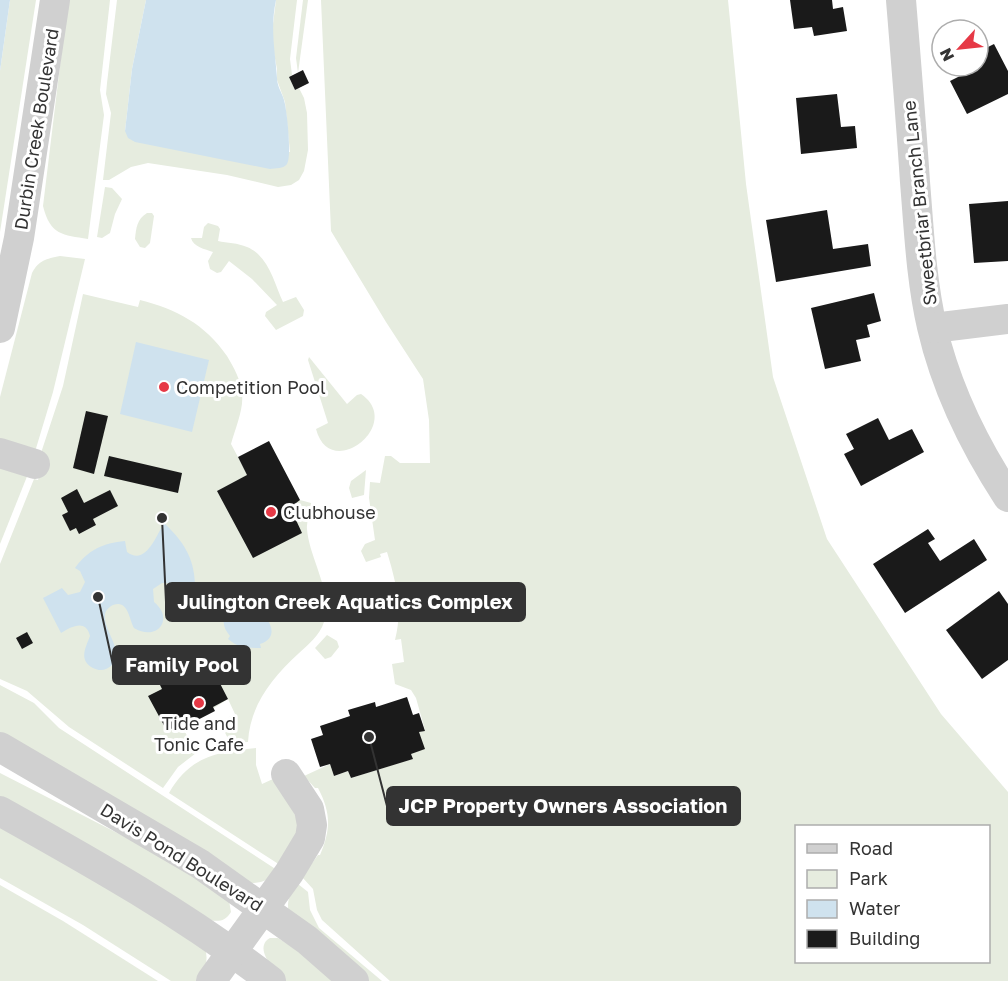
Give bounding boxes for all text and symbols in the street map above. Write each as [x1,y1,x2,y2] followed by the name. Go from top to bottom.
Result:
[930,18,990,78] north arrow
[9,27,63,231] street label: Durbin Creek Boulevard
[935,45,958,65] text: N
[897,99,941,307] street label: Sweetbriar Branch Lane
[176,376,326,398] place label: Competition Pool
[157,380,171,394] marker: Competition Pool
[283,501,376,523] place label: Clubhouse
[264,505,278,519] marker: Clubhouse
[166,583,525,621] callout: Julington Creek Aquatics Complex
[177,589,513,613] text: Julington Creek Aquatics Complex
[113,646,250,684] callout: Family Pool
[125,652,239,676] text: Family Pool
[192,696,206,710] marker: Tide and Tonic Cafe
[154,712,244,755] place label: Tide and Tonic Cafe
[387,787,740,825] callout: JCP Property Owners Association
[399,793,727,817] text: JCP Property Owners Association
[97,798,267,916] street label: Davis Pond Boulevard
[795,825,990,963] legend
[849,837,893,859] text: Road
[849,867,888,889] text: Park
[849,897,900,919] text: Water
[849,927,920,949] text: Building

